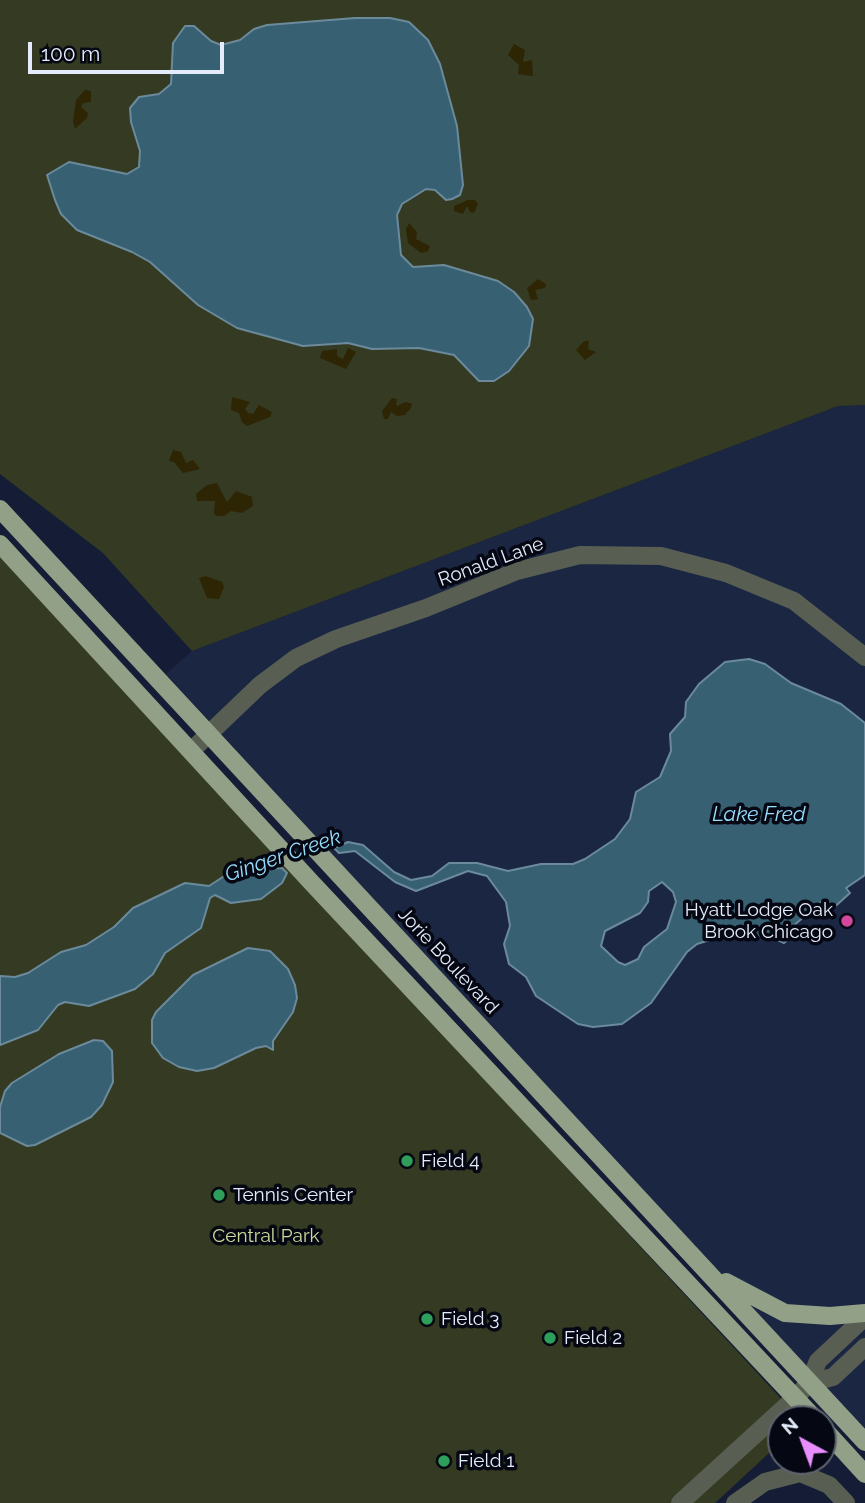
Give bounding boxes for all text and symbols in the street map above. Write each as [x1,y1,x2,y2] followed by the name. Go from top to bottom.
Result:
[32,28,228,72] scale bar
[41,41,100,66] text: 100 m
[435,532,547,592] street label: Ronald Lane
[712,802,806,828] water label: Lake Fred
[222,824,344,888] water label: Ginger Creek
[685,899,833,943] place label: Hyatt Lodge Oak Brook Chicago
[393,903,503,1019] street label: Jorie Boulevard
[839,913,855,929] marker: Hyatt Lodge Oak Brook Chicago
[421,1150,480,1172] place label: Field 4
[399,1153,415,1169] marker: Field 4
[233,1184,353,1206] place label: Tennis Center
[211,1187,227,1203] marker: Tennis Center
[212,1225,320,1247] park label: Central Park
[441,1308,499,1330] place label: Field 3
[419,1311,435,1327] marker: Field 3
[564,1327,622,1349] place label: Field 2
[542,1330,558,1346] marker: Field 2
[767,1405,837,1475] north arrow
[777,1413,802,1439] text: N
[458,1450,514,1472] place label: Field 1
[436,1453,452,1469] marker: Field 1

